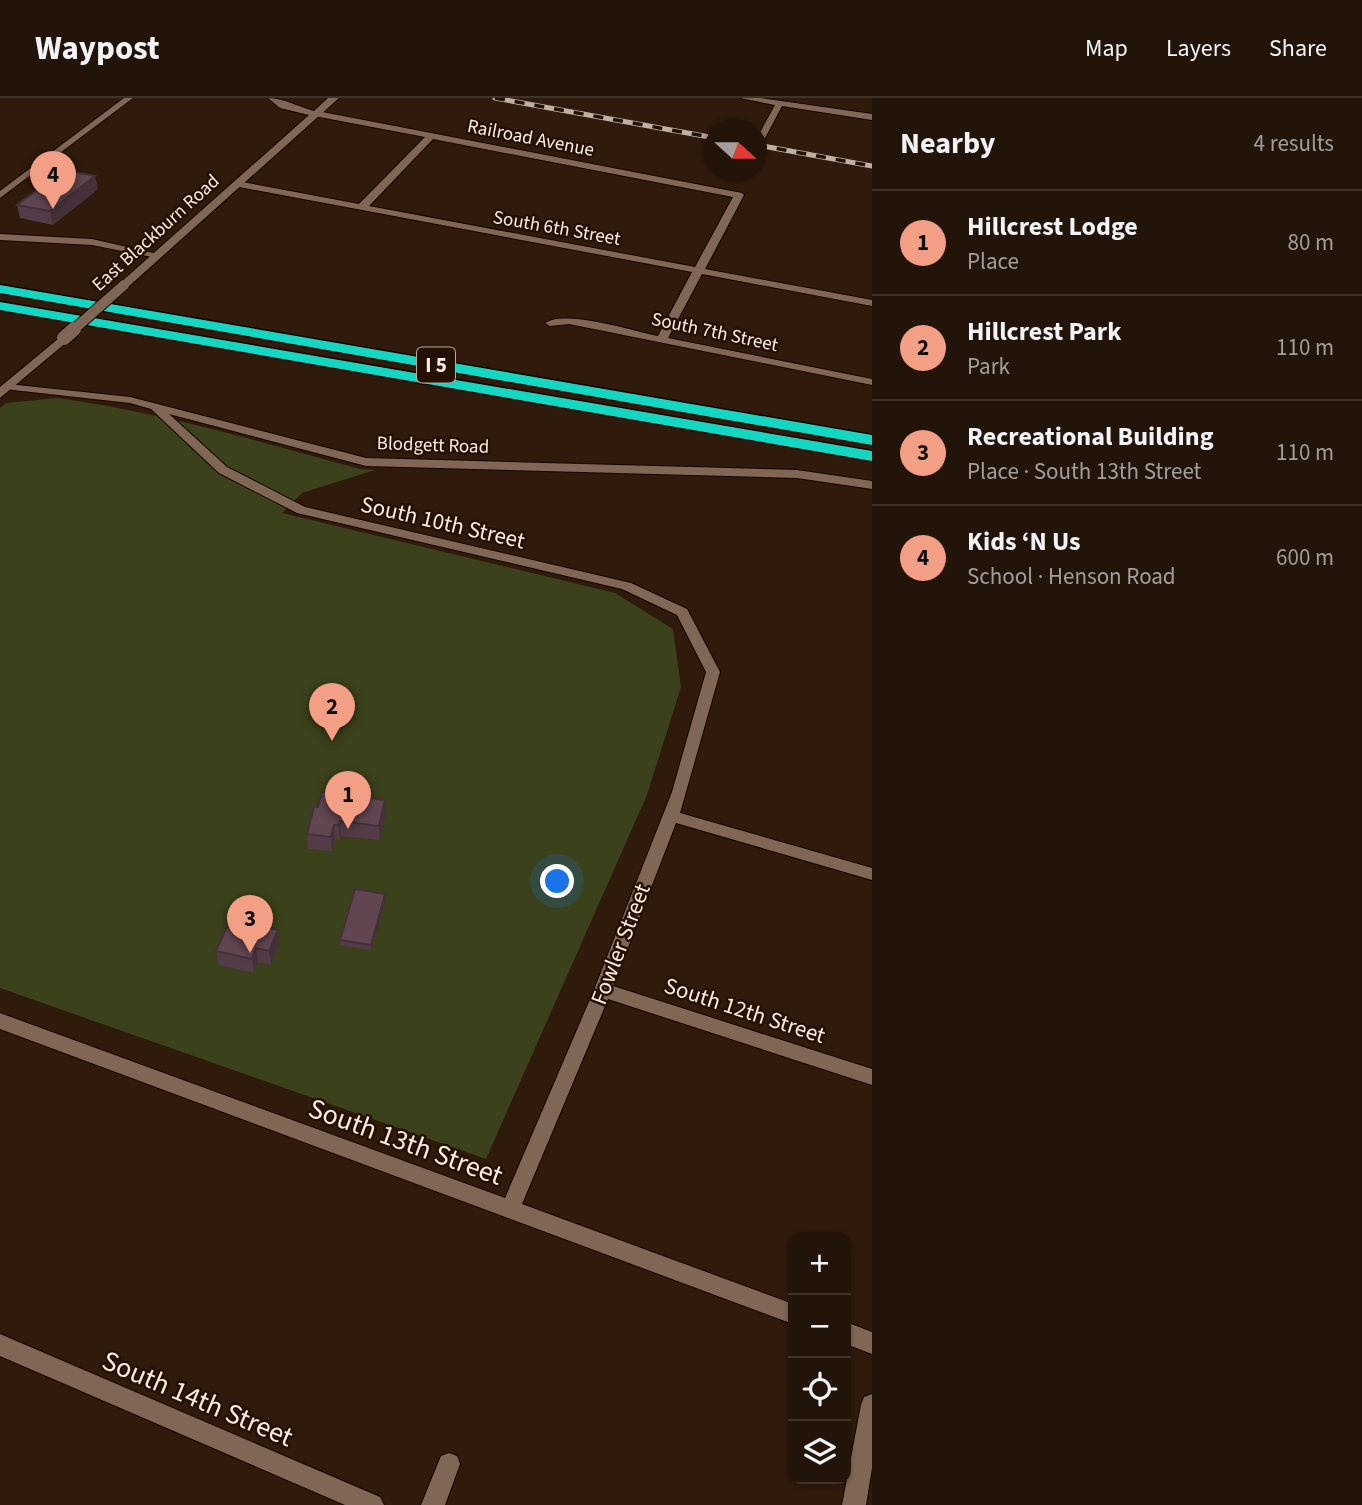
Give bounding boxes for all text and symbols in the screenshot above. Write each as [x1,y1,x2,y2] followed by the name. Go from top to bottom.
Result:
[35,25,160,72] text: Waypost
[1085,31,1128,66] text: Map
[1166,31,1231,66] text: Layers
[1269,31,1327,66] text: Share
[465,113,596,164] street label: Railroad Avenue
[704,119,767,182] north arrow
[900,122,995,165] text: Nearby
[1254,127,1334,160] text: 4 results
[30,151,76,209] pin: 4
[86,168,226,298] street label: East Blackburn Road
[491,204,623,253] street label: South 6th Street
[967,208,1138,245] text: Hillcrest Lodge
[917,226,929,259] text: 1
[1287,226,1334,259] text: 80 m
[967,245,1019,278] text: Place
[649,306,781,359] street label: South 7th Street
[967,313,1121,350] text: Hillcrest Park
[917,331,929,364] text: 2
[1276,331,1334,364] text: 110 m
[417,348,455,382] road number: I 5
[967,350,1010,383] text: Park
[967,418,1214,455] text: Recreational Building
[376,430,490,461] street label: Blodgett Road
[917,436,929,469] text: 3
[1276,436,1334,469] text: 110 m
[967,455,1201,488] text: Place · South 13th Street
[358,488,528,557] street label: South 10th Street
[967,523,1081,560] text: Kids ‘N Us
[917,541,929,574] text: 4
[1276,541,1334,574] text: 600 m
[967,560,1176,593] text: School · Henson Road
[309,683,355,741] pin: 2
[325,771,371,829] pin: 1
[540,864,574,898] your location
[582,879,659,1010] street label: Fowler Street
[227,895,273,953] pin: 3
[660,969,830,1052] street label: South 12th Street
[303,1088,509,1196] street label: South 13th Street
[788,1232,851,1484] map controls
[788,1232,851,1295] button: +
[788,1295,851,1358] button: −
[96,1341,300,1457] street label: South 14th Street
[788,1358,851,1421] button: locate
[788,1421,851,1484] button: layers

